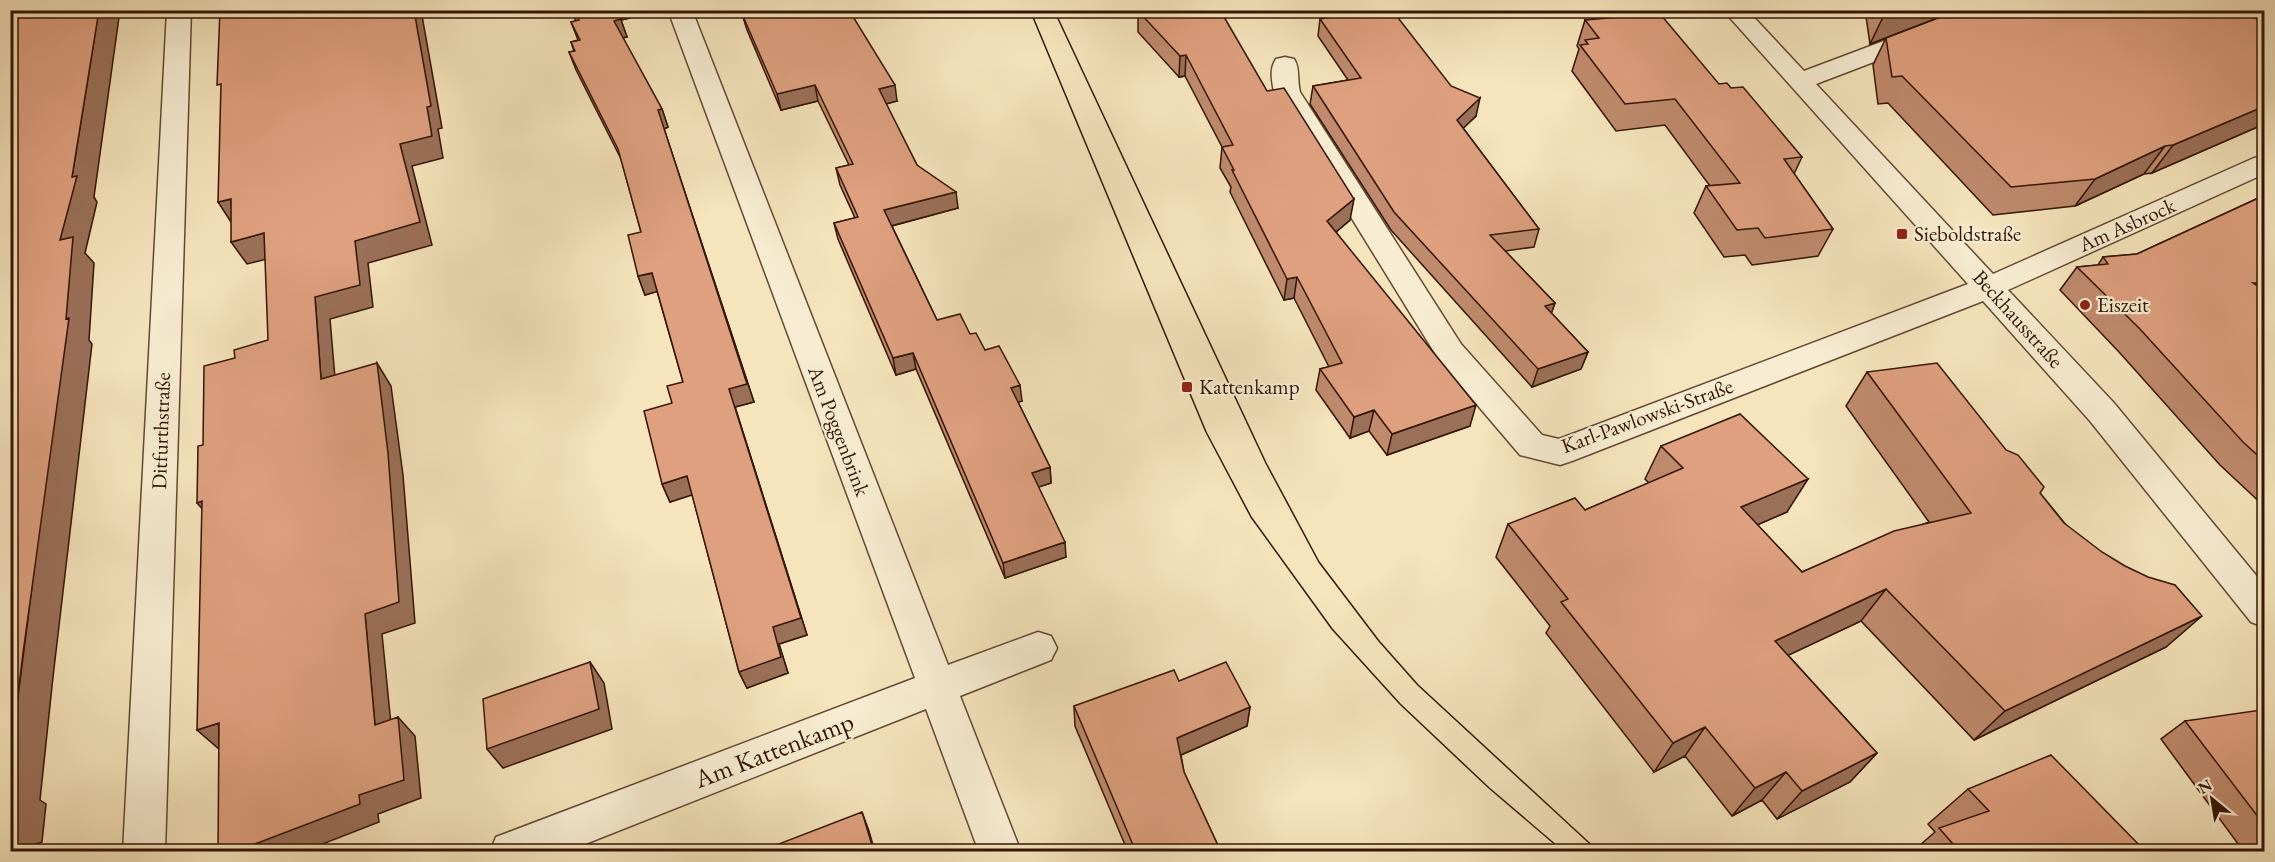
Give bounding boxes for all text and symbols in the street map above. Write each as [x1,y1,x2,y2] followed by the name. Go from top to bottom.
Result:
[2073,191,2180,258] street label: Am Asbrock
[1914,220,2021,247] place label: Sieboldstraße
[1895,227,1909,241] marker: Sieboldstraße
[1967,264,2070,374] street label: Beckhausstraße
[2097,291,2149,318] place label: Eiszeit
[2078,298,2092,312] marker: Eiszeit
[802,361,877,501] street label: Am Poggenbrink
[145,372,176,490] street label: Ditfurthstraße
[1557,372,1736,459] street label: Karl-Pawlowski-Straße
[1199,373,1300,400] place label: Kattenkamp
[1180,380,1194,394] marker: Kattenkamp
[689,704,859,796] street label: Am Kattenkamp
[2182,769,2242,829] north arrow
[2194,774,2216,799] text: N

